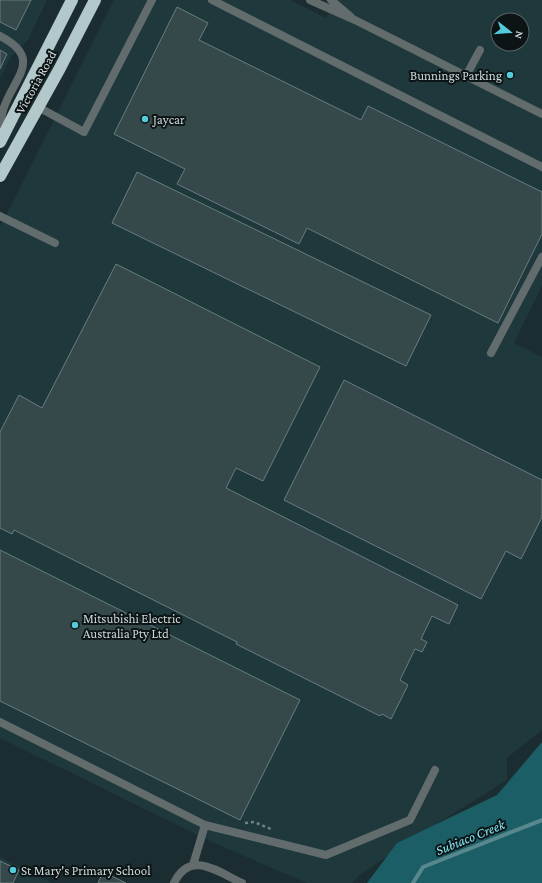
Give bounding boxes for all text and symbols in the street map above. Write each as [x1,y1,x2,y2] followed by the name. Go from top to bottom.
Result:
[490,12,530,52] north arrow
[513,30,526,41] text: N
[13,48,59,116] street label: Victoria Road
[410,68,503,83] place label: Bunnings Parking
[505,70,515,80] marker: Bunnings Parking
[152,112,185,127] place label: Jaycar
[140,114,150,124] marker: Jaycar
[83,611,181,641] place label: Mitsubishi Electric Australia Pty Ltd
[70,620,80,630] marker: Mitsubishi Electric Australia Pty Ltd
[433,816,508,858] water label: Subiaco Creek
[21,863,151,878] place label: St Mary's Primary School
[8,865,18,875] marker: St Mary's Primary School

